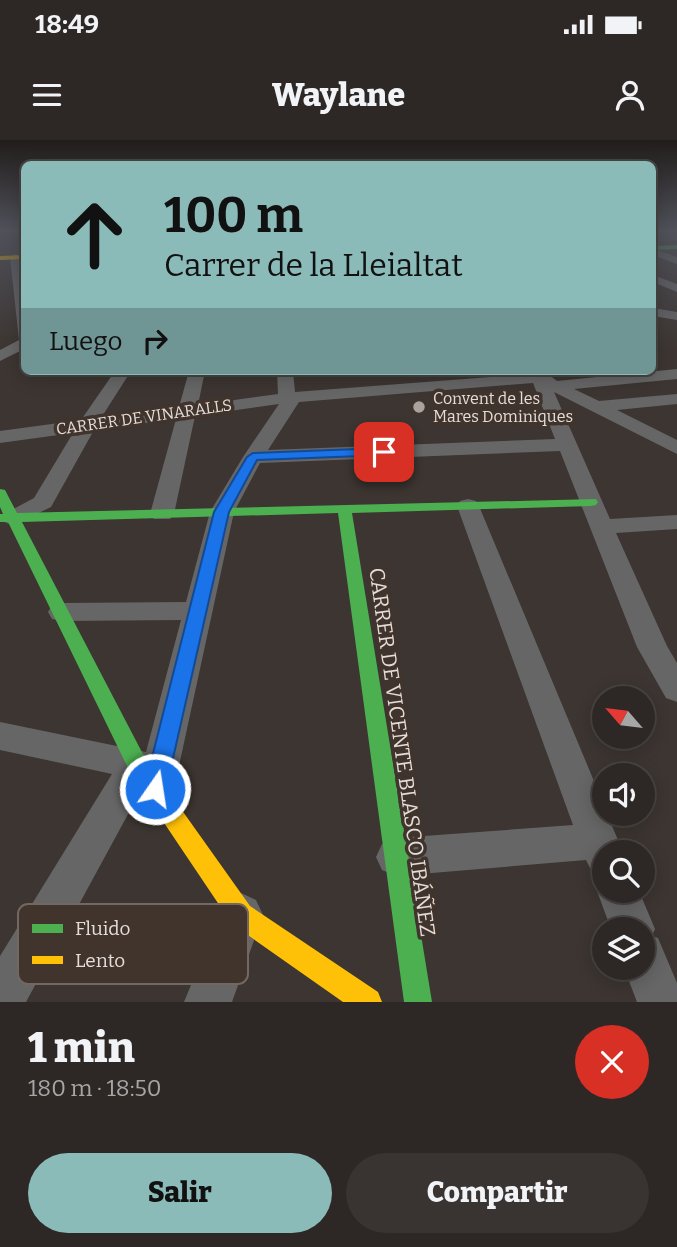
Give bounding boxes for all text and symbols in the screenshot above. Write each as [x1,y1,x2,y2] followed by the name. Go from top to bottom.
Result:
[35,9,99,40] text: 18:49
[28,76,66,114] icon: menu
[272,76,405,114] text: Waylane
[611,76,649,114] icon: person
[164,186,303,245] text: 100 m
[49,189,140,280] icon: ahead
[164,246,463,284] text: Carrer de la Lleialtat
[136,322,174,360] icon: right
[49,326,122,357] text: Luego
[433,389,573,426] place label: Convent de les Mares Dominiques
[55,395,233,439] street label: CARRER DE VINARALLS
[411,399,427,415] marker: Convent de les Mares Dominiques
[354,422,414,482] pin
[365,433,403,471] icon: arrive
[363,566,441,938] street label: CARRER DE VICENTE BLASCO IBÁÑEZ
[592,686,654,749] north arrow
[592,686,655,980] map controls
[118,752,192,826] position arrow
[592,763,655,826] button: sound
[592,840,655,903] button: search
[18,904,248,984] legend
[75,917,131,940] text: Fluido
[592,917,655,980] button: layers
[75,949,125,972] text: Lento
[28,1023,135,1073] text: 1 min
[575,1025,649,1099] button: close
[28,1074,162,1102] text: 180 m · 18:50
[28,1153,332,1233] button: Salir
[346,1153,649,1233] button: Compartir

